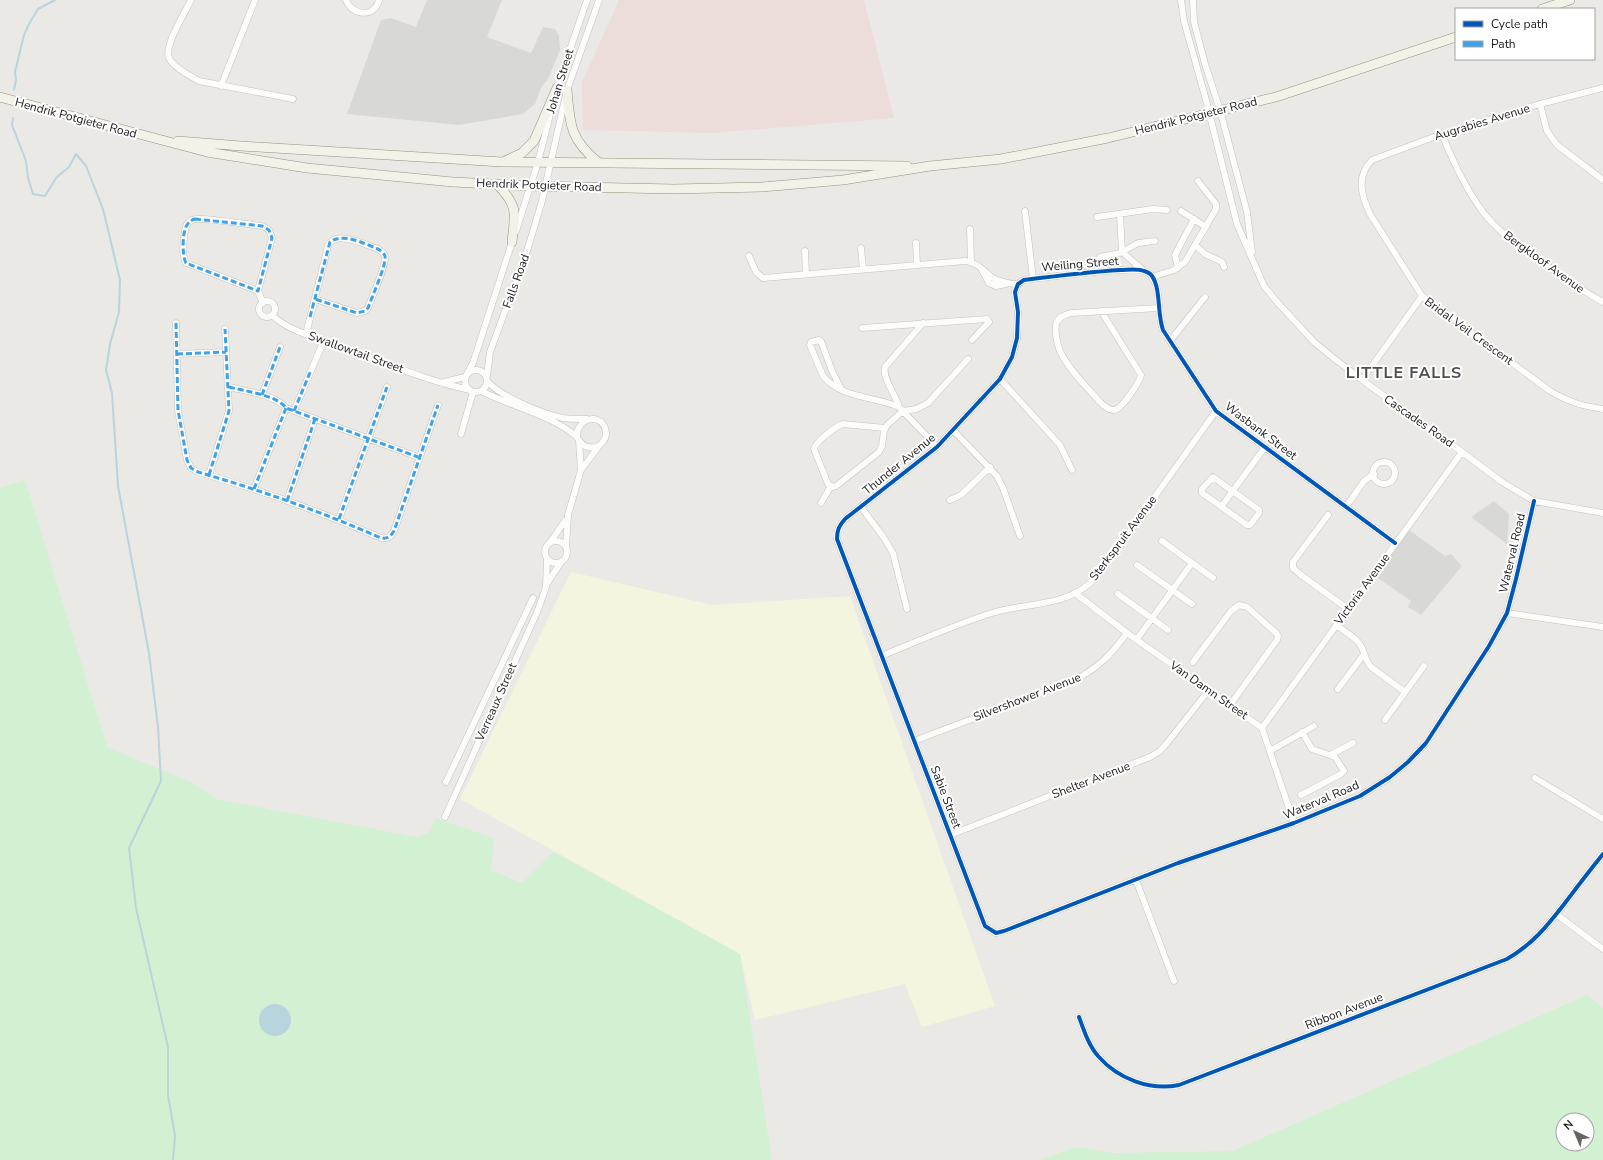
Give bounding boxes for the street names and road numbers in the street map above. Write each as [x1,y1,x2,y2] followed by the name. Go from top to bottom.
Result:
[542,46,578,116] street label: Johan Street
[1133,93,1259,139] street label: Hendrik Potgieter Road
[13,94,139,142] street label: Hendrik Potgieter Road
[1432,100,1532,144] street label: Augrabies Avenue
[476,175,602,195] street label: Hendrik Potgieter Road
[1500,227,1588,297] street label: Bergkloof Avenue
[499,252,533,310] street label: Falls Road
[1041,253,1120,275] street label: Weiling Street
[1421,293,1517,369] street label: Bridal Veil Crescent
[306,327,407,377] street label: Swallowtail Street
[1381,391,1457,451] street label: Cascades Road
[1222,399,1301,464] street label: Wasbank Street
[859,430,939,498] street label: Thunder Avenue
[1086,492,1160,584] street label: Sterkspruit Avenue
[1495,512,1529,594] street label: Waterval Road
[1330,550,1393,629] street label: Victoria Avenue
[1166,656,1252,723] street label: Van Damn Street
[471,660,521,745] street label: Verreaux Street
[971,669,1083,725] street label: Silvershower Avenue
[1049,758,1133,802] street label: Shelter Avenue
[927,763,966,831] street label: Sabie Street
[1281,777,1361,823] street label: Waterval Road
[1303,989,1385,1033] street label: Ribbon Avenue

